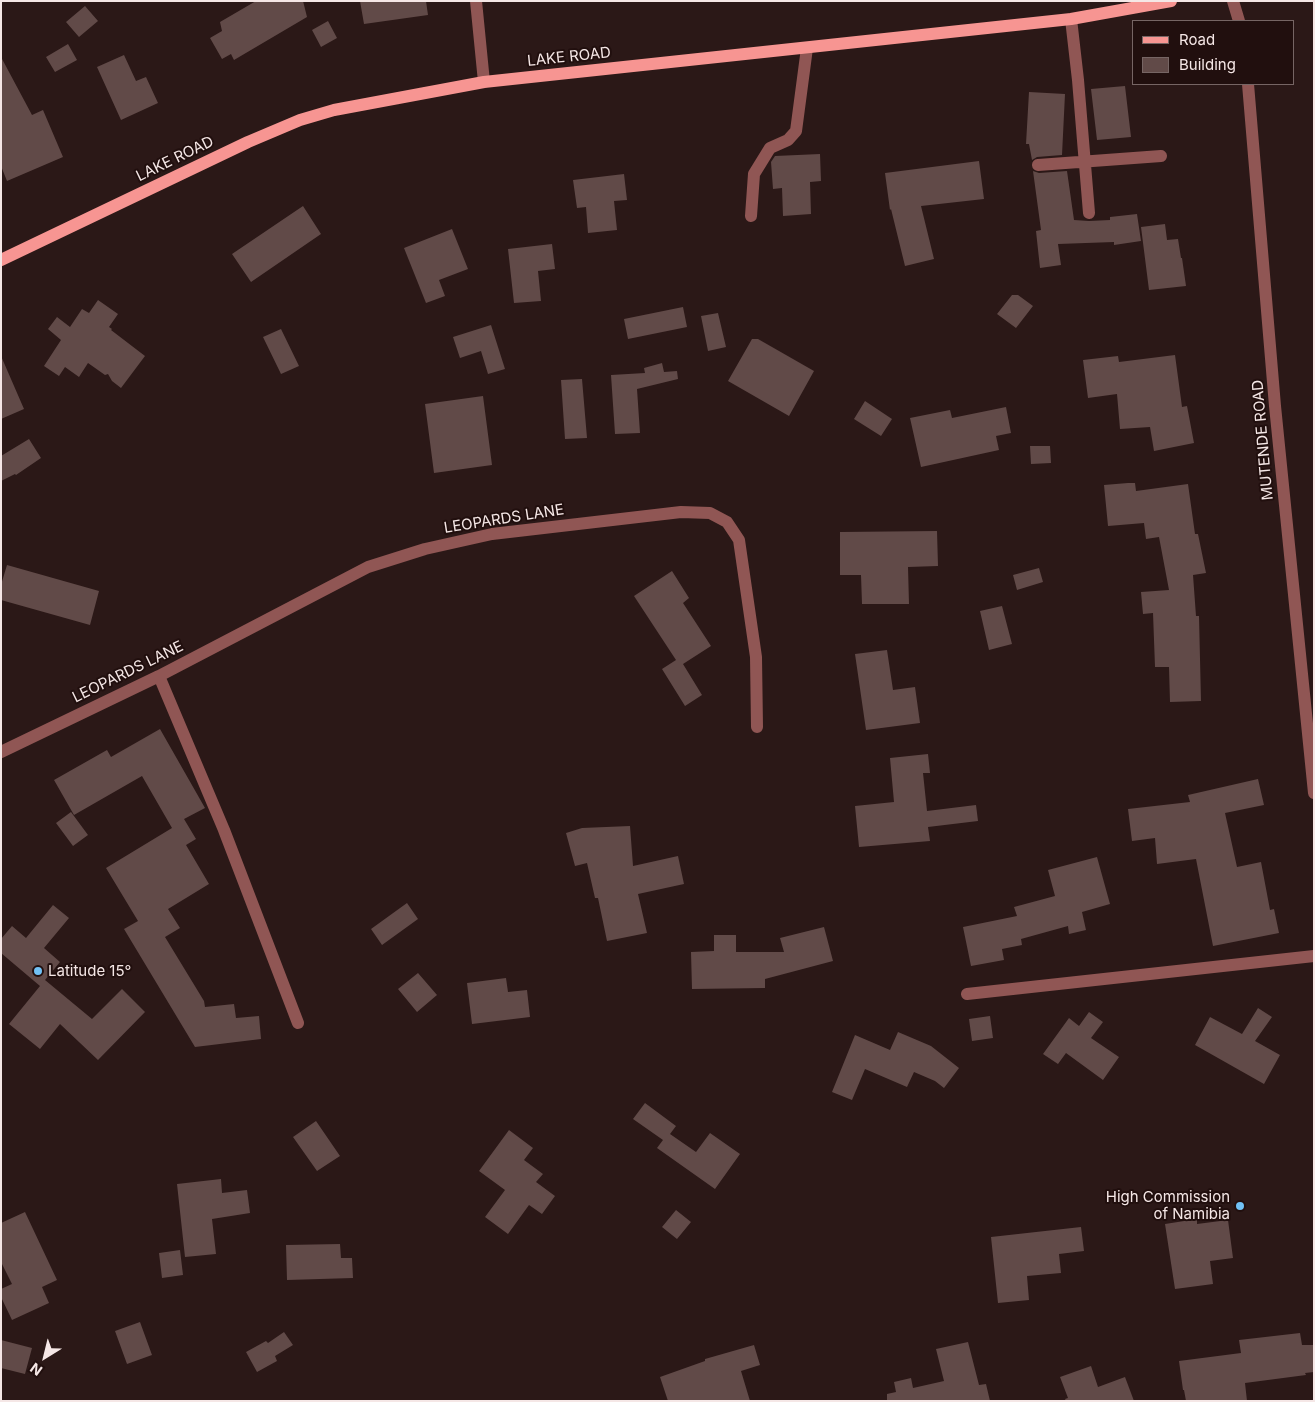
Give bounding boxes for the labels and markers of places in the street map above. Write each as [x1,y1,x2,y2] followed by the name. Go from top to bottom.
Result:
[48,962,131,980] place label: Latitude 15°
[32,965,44,977] marker: Latitude 15°
[1106,1188,1230,1223] place label: High Commission of Namibia
[1234,1200,1246,1212] marker: High Commission of Namibia

